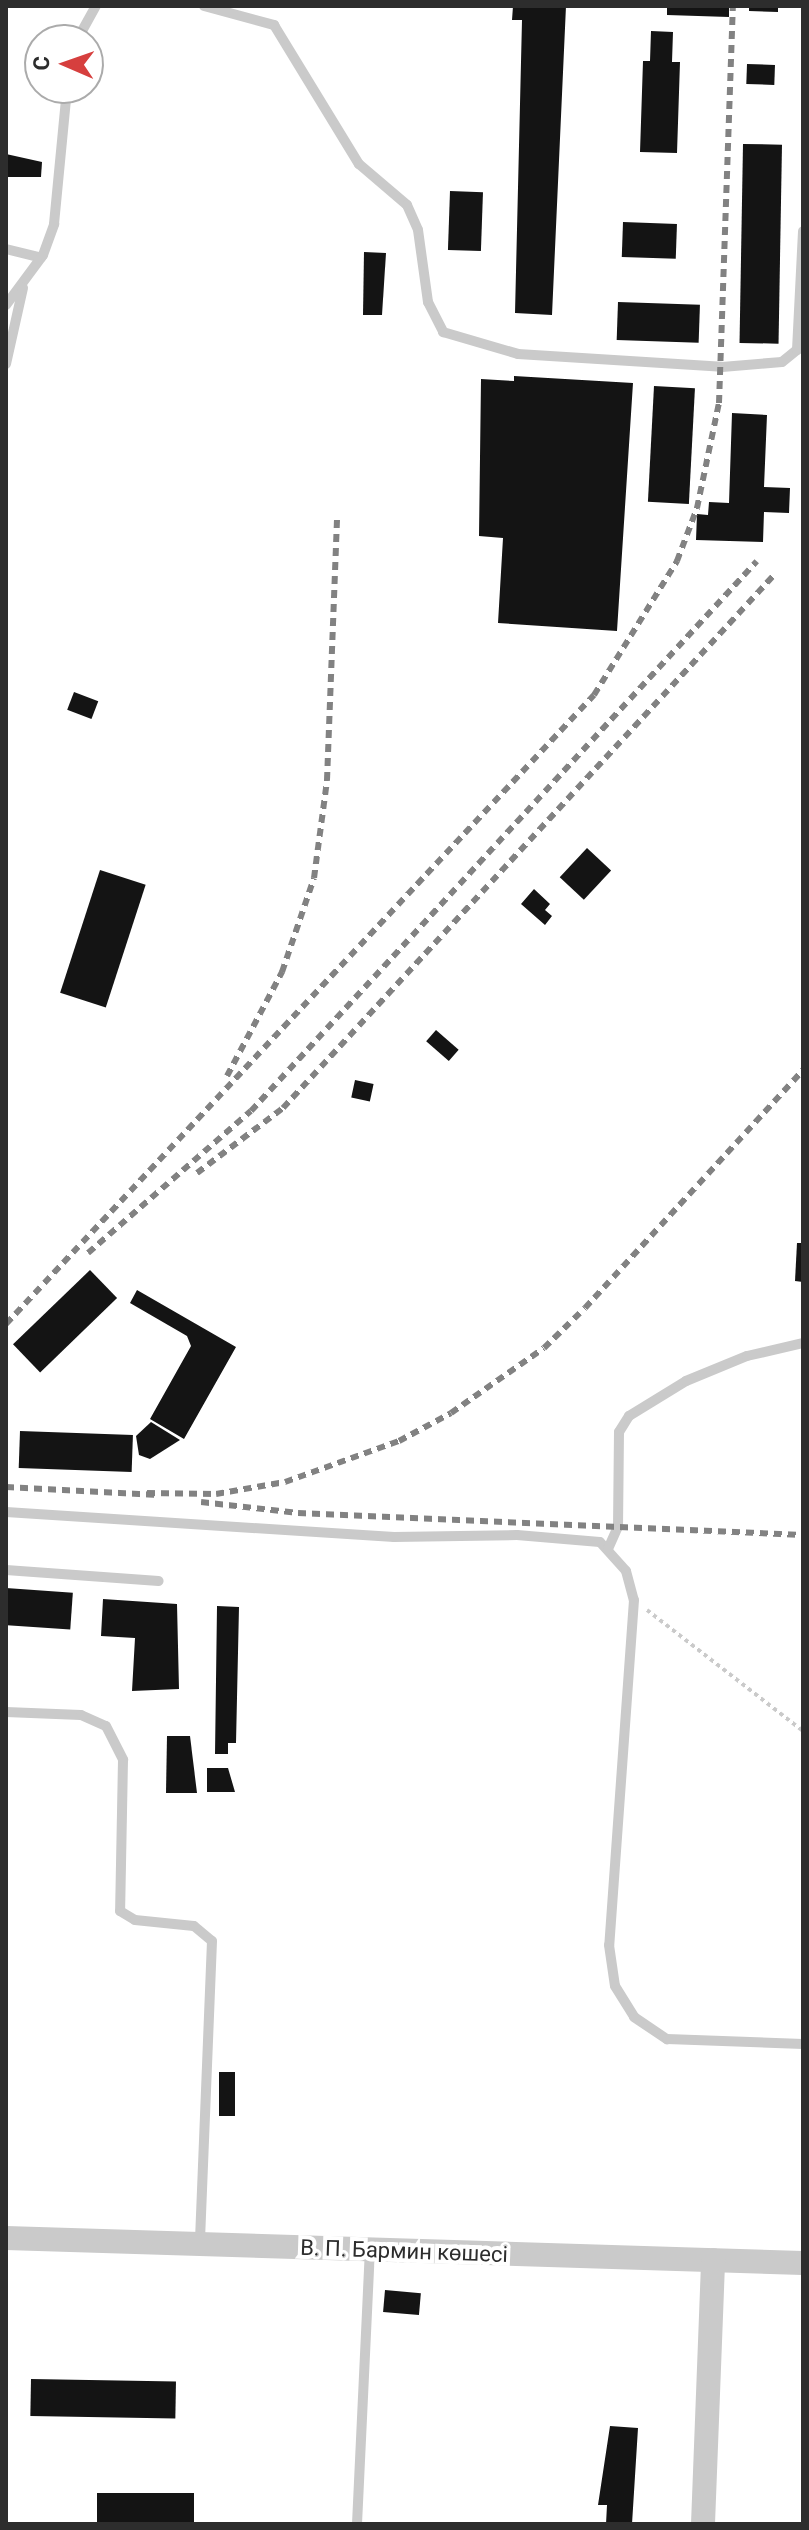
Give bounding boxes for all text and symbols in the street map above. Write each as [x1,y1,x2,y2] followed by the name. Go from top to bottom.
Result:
[24,24,104,104] north arrow
[29,56,54,71] text: С
[300,2234,508,2268] street label: В. П. Бармин көшесі

